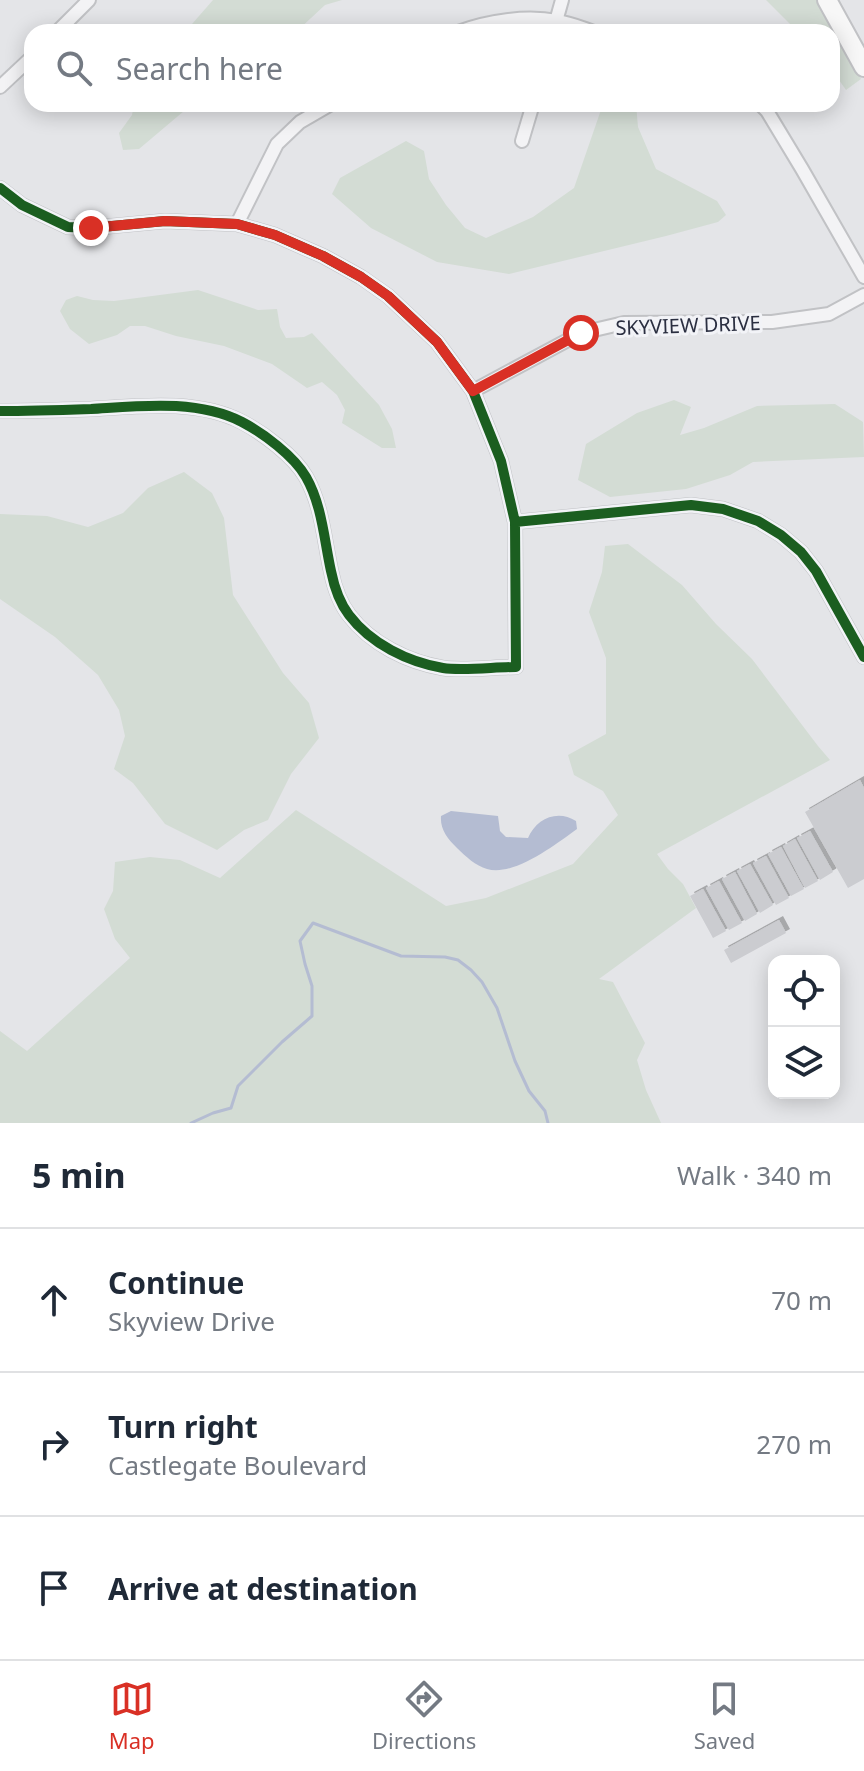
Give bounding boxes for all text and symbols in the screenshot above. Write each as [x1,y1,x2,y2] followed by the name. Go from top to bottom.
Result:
[24,24,840,112] search box
[52,46,96,90] icon: search
[116,48,283,89] text: Search here
[73,210,109,246] route end
[615,309,761,341] street label: SKYVIEW DRIVE
[563,315,599,351] route start
[768,955,840,1099] map controls
[768,955,840,1027] button: locate
[768,1027,840,1099] button: layers
[32,1152,126,1198] text: 5 min
[677,1157,832,1193] text: Walk · 340 m
[108,1262,244,1303] text: Continue
[32,1278,76,1322] icon: ahead
[771,1282,832,1318] text: 70 m
[108,1303,275,1339] text: Skyview Drive
[108,1406,258,1447] text: Turn right
[32,1422,76,1466] icon: right
[756,1426,832,1462] text: 270 m
[108,1447,367,1483] text: Castlegate Boulevard
[32,1566,76,1610] icon: arrive
[108,1568,418,1609] text: Arrive at destination
[109,1677,155,1755] tab: Map
[372,1677,476,1755] tab: Directions
[694,1677,755,1755] tab: Saved

